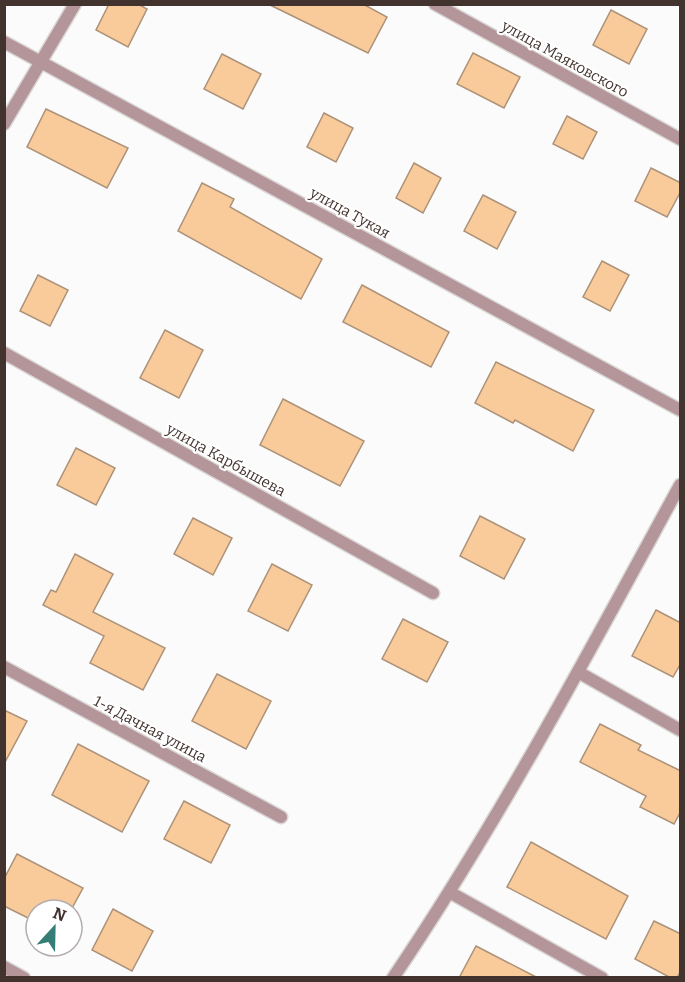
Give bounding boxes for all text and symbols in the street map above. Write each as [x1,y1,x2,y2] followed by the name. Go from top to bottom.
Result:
[498,16,631,101] street label: улица Маяковского
[306,183,393,242] street label: улица Тукая
[162,419,289,500] street label: улица Карбышева
[91,692,209,766] street label: 1-я Дачная улица
[24,898,84,958] north arrow
[50,903,69,926] text: N

